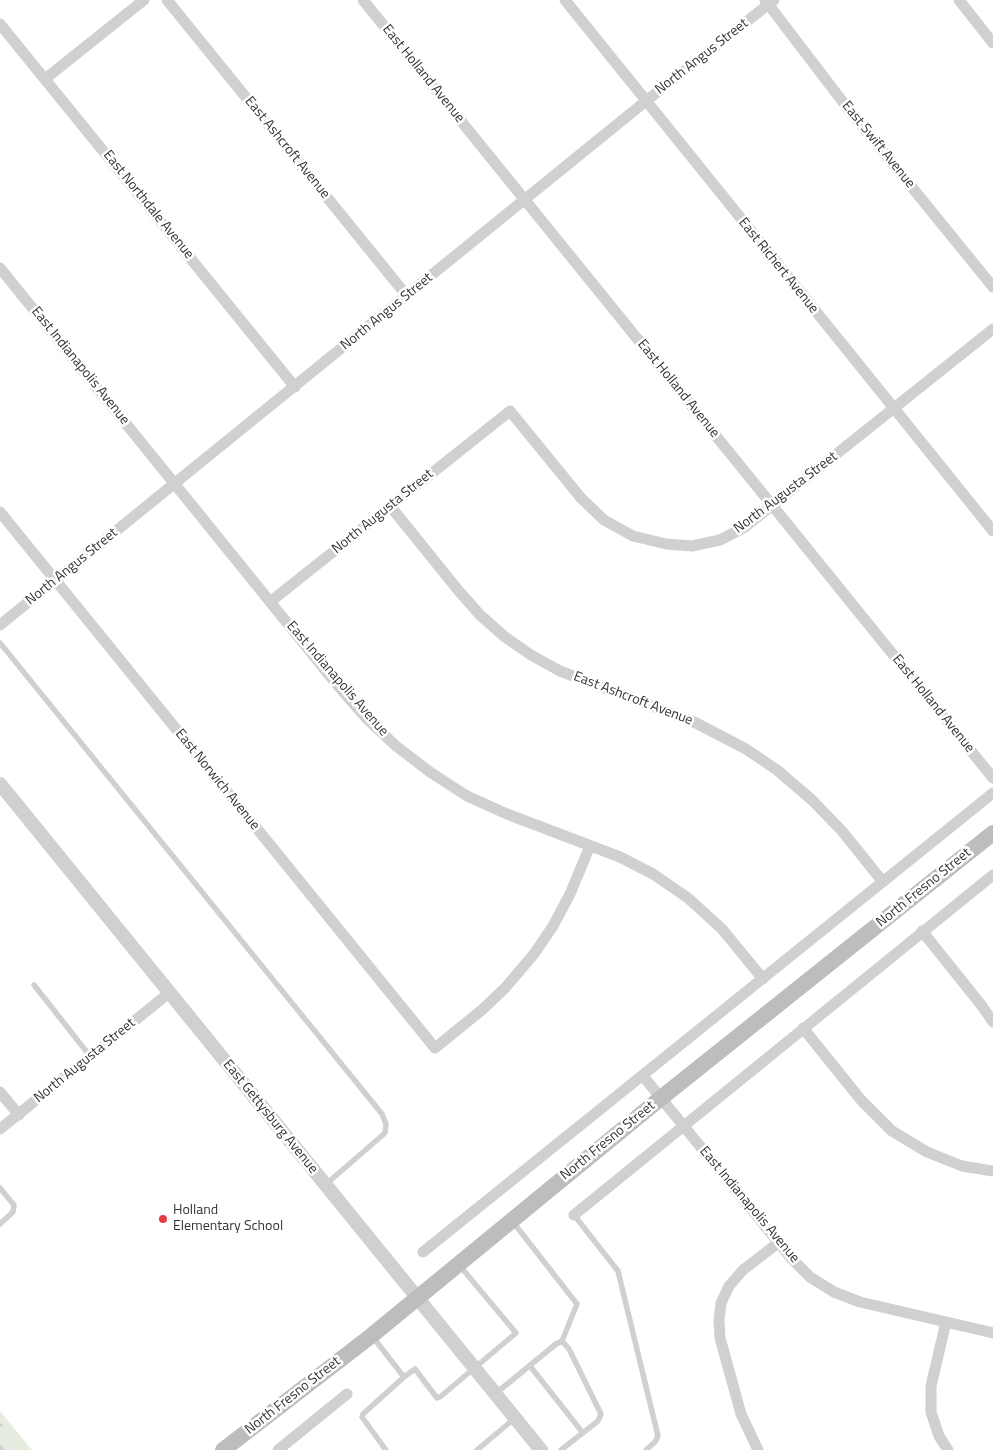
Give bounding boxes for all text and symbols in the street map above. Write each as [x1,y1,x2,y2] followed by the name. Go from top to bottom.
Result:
[652,15,752,99] street label: North Angus Street
[378,22,468,126] street label: East Holland Avenue
[241,94,333,202] street label: East Ashcroft Avenue
[838,98,918,192] street label: East Swift Avenue
[99,147,197,263] street label: East Northdale Avenue
[734,215,822,317] street label: East Richert Avenue
[338,270,436,354] street label: North Angus Street
[27,304,133,428] street label: East Indianapolis Avenue
[633,337,723,441] street label: East Holland Avenue
[731,449,841,537] street label: North Augusta Street
[329,466,437,558] street label: North Augusta Street
[23,525,121,609] street label: North Angus Street
[283,618,391,740] street label: East Indianapolis Avenue
[888,652,978,756] street label: East Holland Avenue
[571,669,695,729] street label: East Ashcroft Avenue
[171,726,263,834] street label: East Norwich Avenue
[873,845,975,931] street label: North Fresno Street
[31,1015,139,1107] street label: North Augusta Street
[219,1057,321,1177] street label: East Gettysburg Avenue
[557,1098,659,1184] street label: North Fresno Street
[695,1143,803,1267] street label: East Indianapolis Avenue
[173,1203,283,1236] place label: Holland Elementary School
[157,1213,169,1225] marker: Holland Elementary School
[242,1353,344,1439] street label: North Fresno Street

